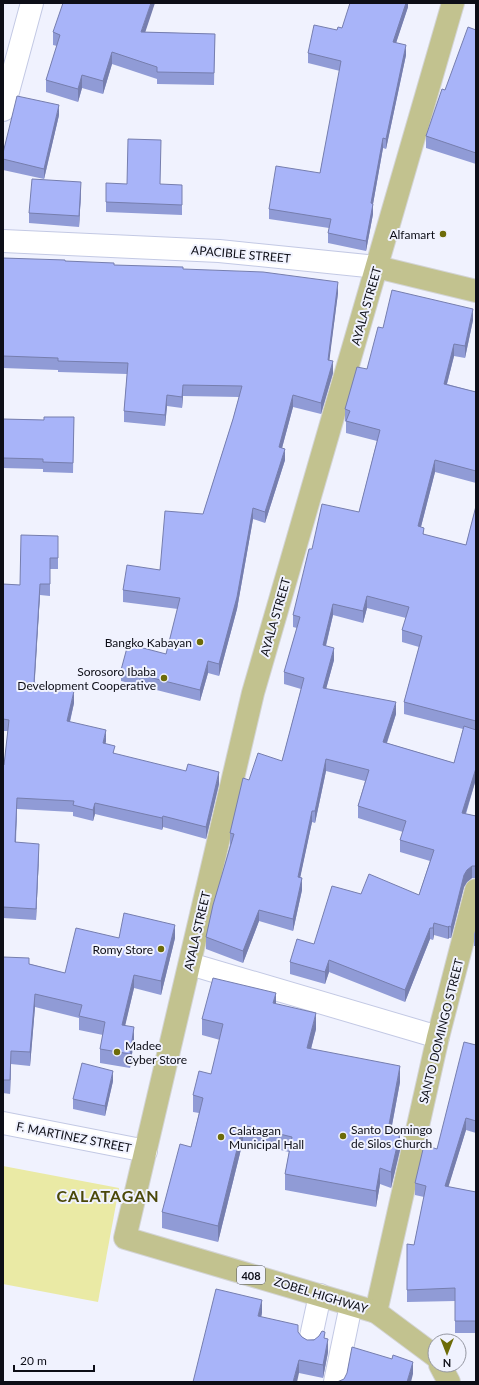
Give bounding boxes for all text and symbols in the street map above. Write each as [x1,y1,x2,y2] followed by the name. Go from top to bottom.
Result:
[389,227,436,242] place label: Alfamart
[438,229,448,239] marker: Alfamart
[191,242,291,266] street label: APACIBLE STREET
[348,265,384,347] street label: AYALA STREET
[257,576,293,658] street label: AYALA STREET
[105,635,192,650] place label: Bangko Kabayan
[195,637,205,647] marker: Bangko Kabayan
[17,664,156,693] place label: Sorosoro Ibaba Development Cooperative
[159,673,169,683] marker: Sorosoro Ibaba Development Cooperative
[181,890,213,972] street label: AYALA STREET
[93,942,153,957] place label: Romy Store
[156,944,166,954] marker: Romy Store
[416,957,466,1105] street label: SANTO DOMINGO STREET
[125,1038,187,1067] place label: Madee Cyber Store
[112,1047,122,1057] marker: Madee Cyber Store
[15,1118,133,1156] street label: F. MARTINEZ STREET
[351,1122,433,1151] place label: Santo Domingo de Silos Church
[229,1123,304,1152] place label: Calatagan Municipal Hall
[338,1131,348,1141] marker: Santo Domingo de Silos Church
[216,1132,226,1142] marker: Calatagan Municipal Hall
[56,1186,160,1205] district label: CALATAGAN
[237,1266,265,1284] road number: 408
[272,1274,370,1317] street label: ZOBEL HIGHWAY
[427,1333,467,1373] north arrow
[14,1347,94,1373] scale bar
[20,1353,47,1368] text: 20 m
[443,1357,451,1370] text: N

